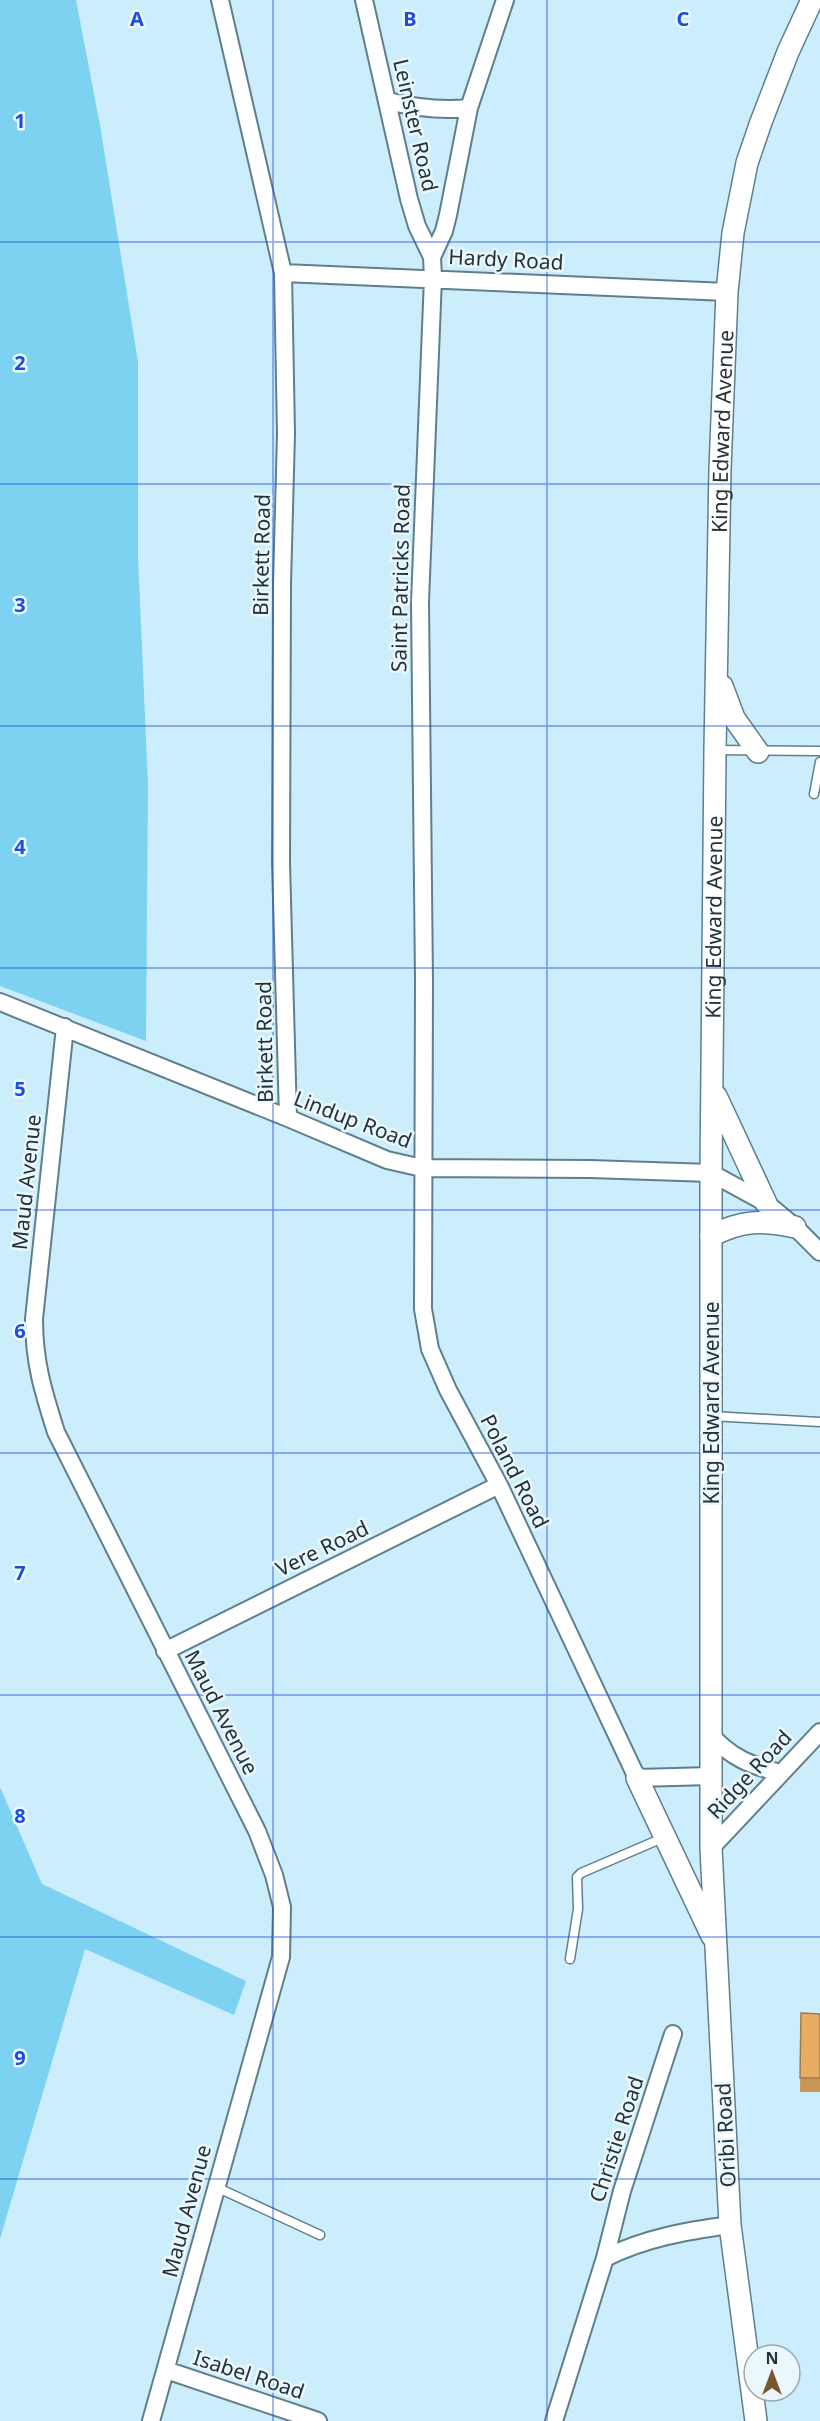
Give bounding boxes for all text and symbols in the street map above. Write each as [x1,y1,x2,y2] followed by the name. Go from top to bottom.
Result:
[130,5,144,32] text: A
[403,5,417,32] text: B
[677,5,690,32] text: C
[387,56,445,194] street label: Leinster Road
[14,107,26,134] text: 1
[448,242,564,276] street label: Hardy Road
[705,329,739,533] street label: King Edward Avenue
[14,349,26,376] text: 2
[384,484,416,672] street label: Saint Patricks Road
[246,494,276,616] street label: Birkett Road
[14,591,26,618] text: 3
[698,816,728,1019] street label: King Edward Avenue
[14,833,26,860] text: 4
[249,981,279,1103] street label: Birkett Road
[14,1075,26,1102] text: 5
[290,1084,416,1154] street label: Lindup Road
[5,1113,47,1251] street label: Maud Avenue
[697,1301,725,1505] street label: King Edward Avenue
[14,1317,26,1344] text: 6
[474,1409,556,1533] street label: Poland Road
[271,1513,373,1583] street label: Vere Road
[14,1559,26,1586] text: 7
[179,1645,265,1779] street label: Maud Avenue
[701,1723,797,1825] street label: Ridge Road
[14,1802,26,1829] text: 8
[14,2044,26,2071] text: 9
[582,2072,650,2206] street label: Christie Road
[708,2082,742,2188] street label: Oribi Road
[155,2142,217,2280] street label: Maud Avenue
[190,2343,308,2405] street label: Isabel Road
[742,2343,802,2403] north arrow
[765,2347,779,2369] text: N

